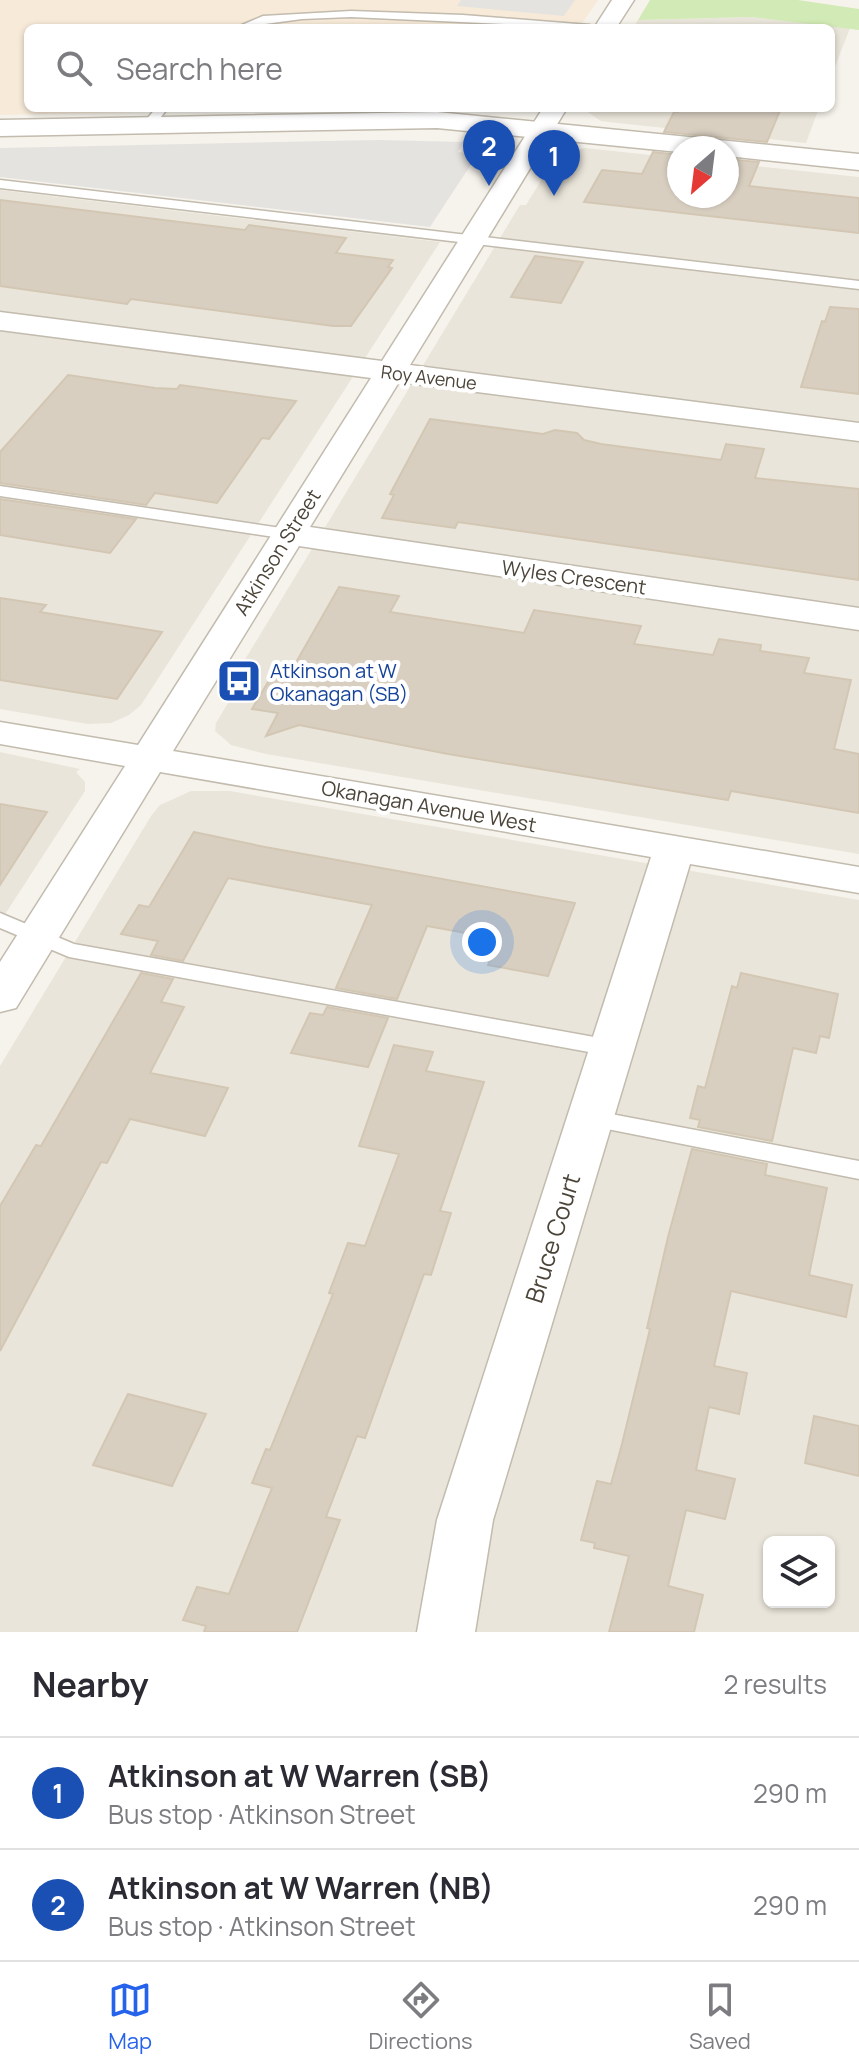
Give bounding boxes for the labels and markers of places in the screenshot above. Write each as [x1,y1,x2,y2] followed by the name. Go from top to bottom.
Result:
[463,120,515,186] pin: 2
[528,130,580,196] pin: 1
[215,657,263,705] bus stop icon: Atkinson at W Okanagan (SB)
[270,657,408,707] place label: Atkinson at W Okanagan (SB)

